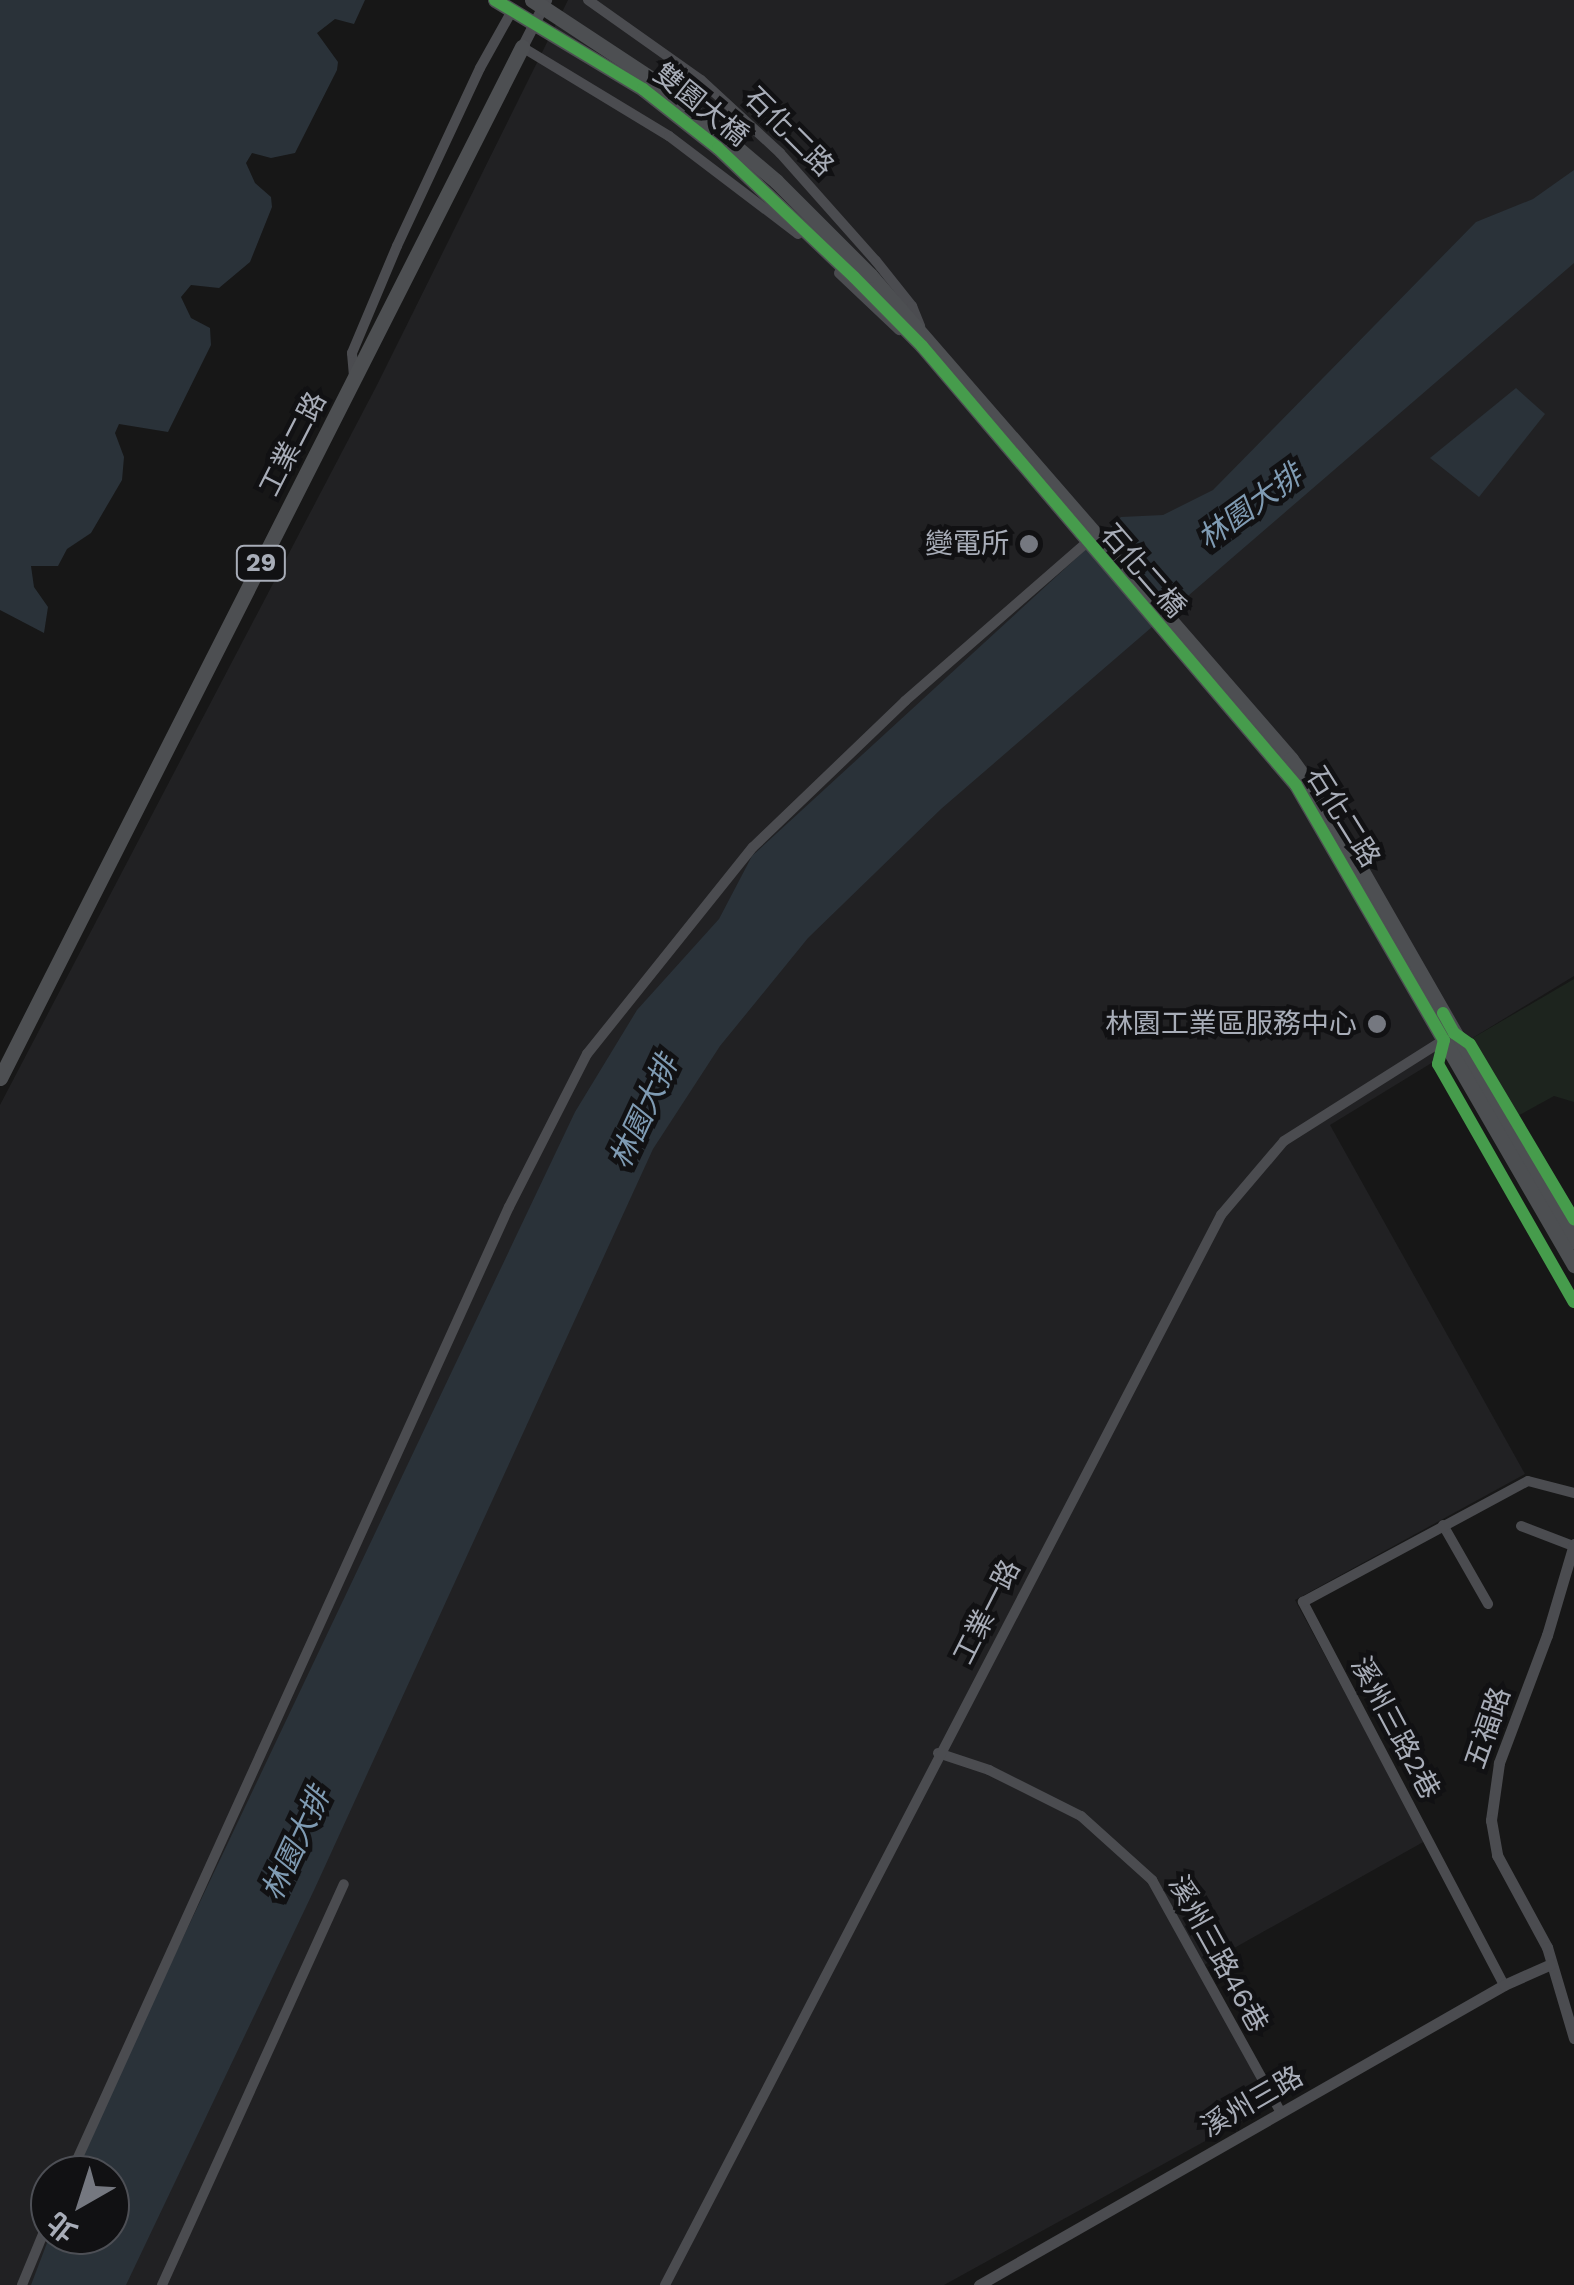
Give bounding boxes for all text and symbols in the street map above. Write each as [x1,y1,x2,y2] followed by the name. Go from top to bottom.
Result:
[647,57,755,153] street label: 雙園大橋
[738,81,840,183] street label: 石化二路
[253,386,333,502] street label: 工業二路
[1191,457,1309,557] water label: 林園大排
[1094,518,1192,624] street label: 石化二橋
[925,527,1009,561] place label: 變電所
[1018,533,1040,555] marker: 變電所
[234,543,288,583] road number: 29
[1299,761,1387,873] street label: 石化二路
[1105,1007,1357,1041] place label: 林園工業區服務中心
[1366,1013,1388,1035] marker: 林園工業區服務中心
[602,1050,686,1174] water label: 林園大排
[947,1554,1027,1670] street label: 工業一路
[1343,1651,1447,1805] street label: 溪州三路2巷
[1458,1683,1518,1773] street label: 五福路
[254,1782,338,1906] water label: 林園大排
[1161,1870,1275,2038] street label: 溪州三路46巷
[1195,2059,1309,2145] street label: 溪州三路
[30,2155,130,2255] north arrow
[41,2206,83,2249] text: 北

